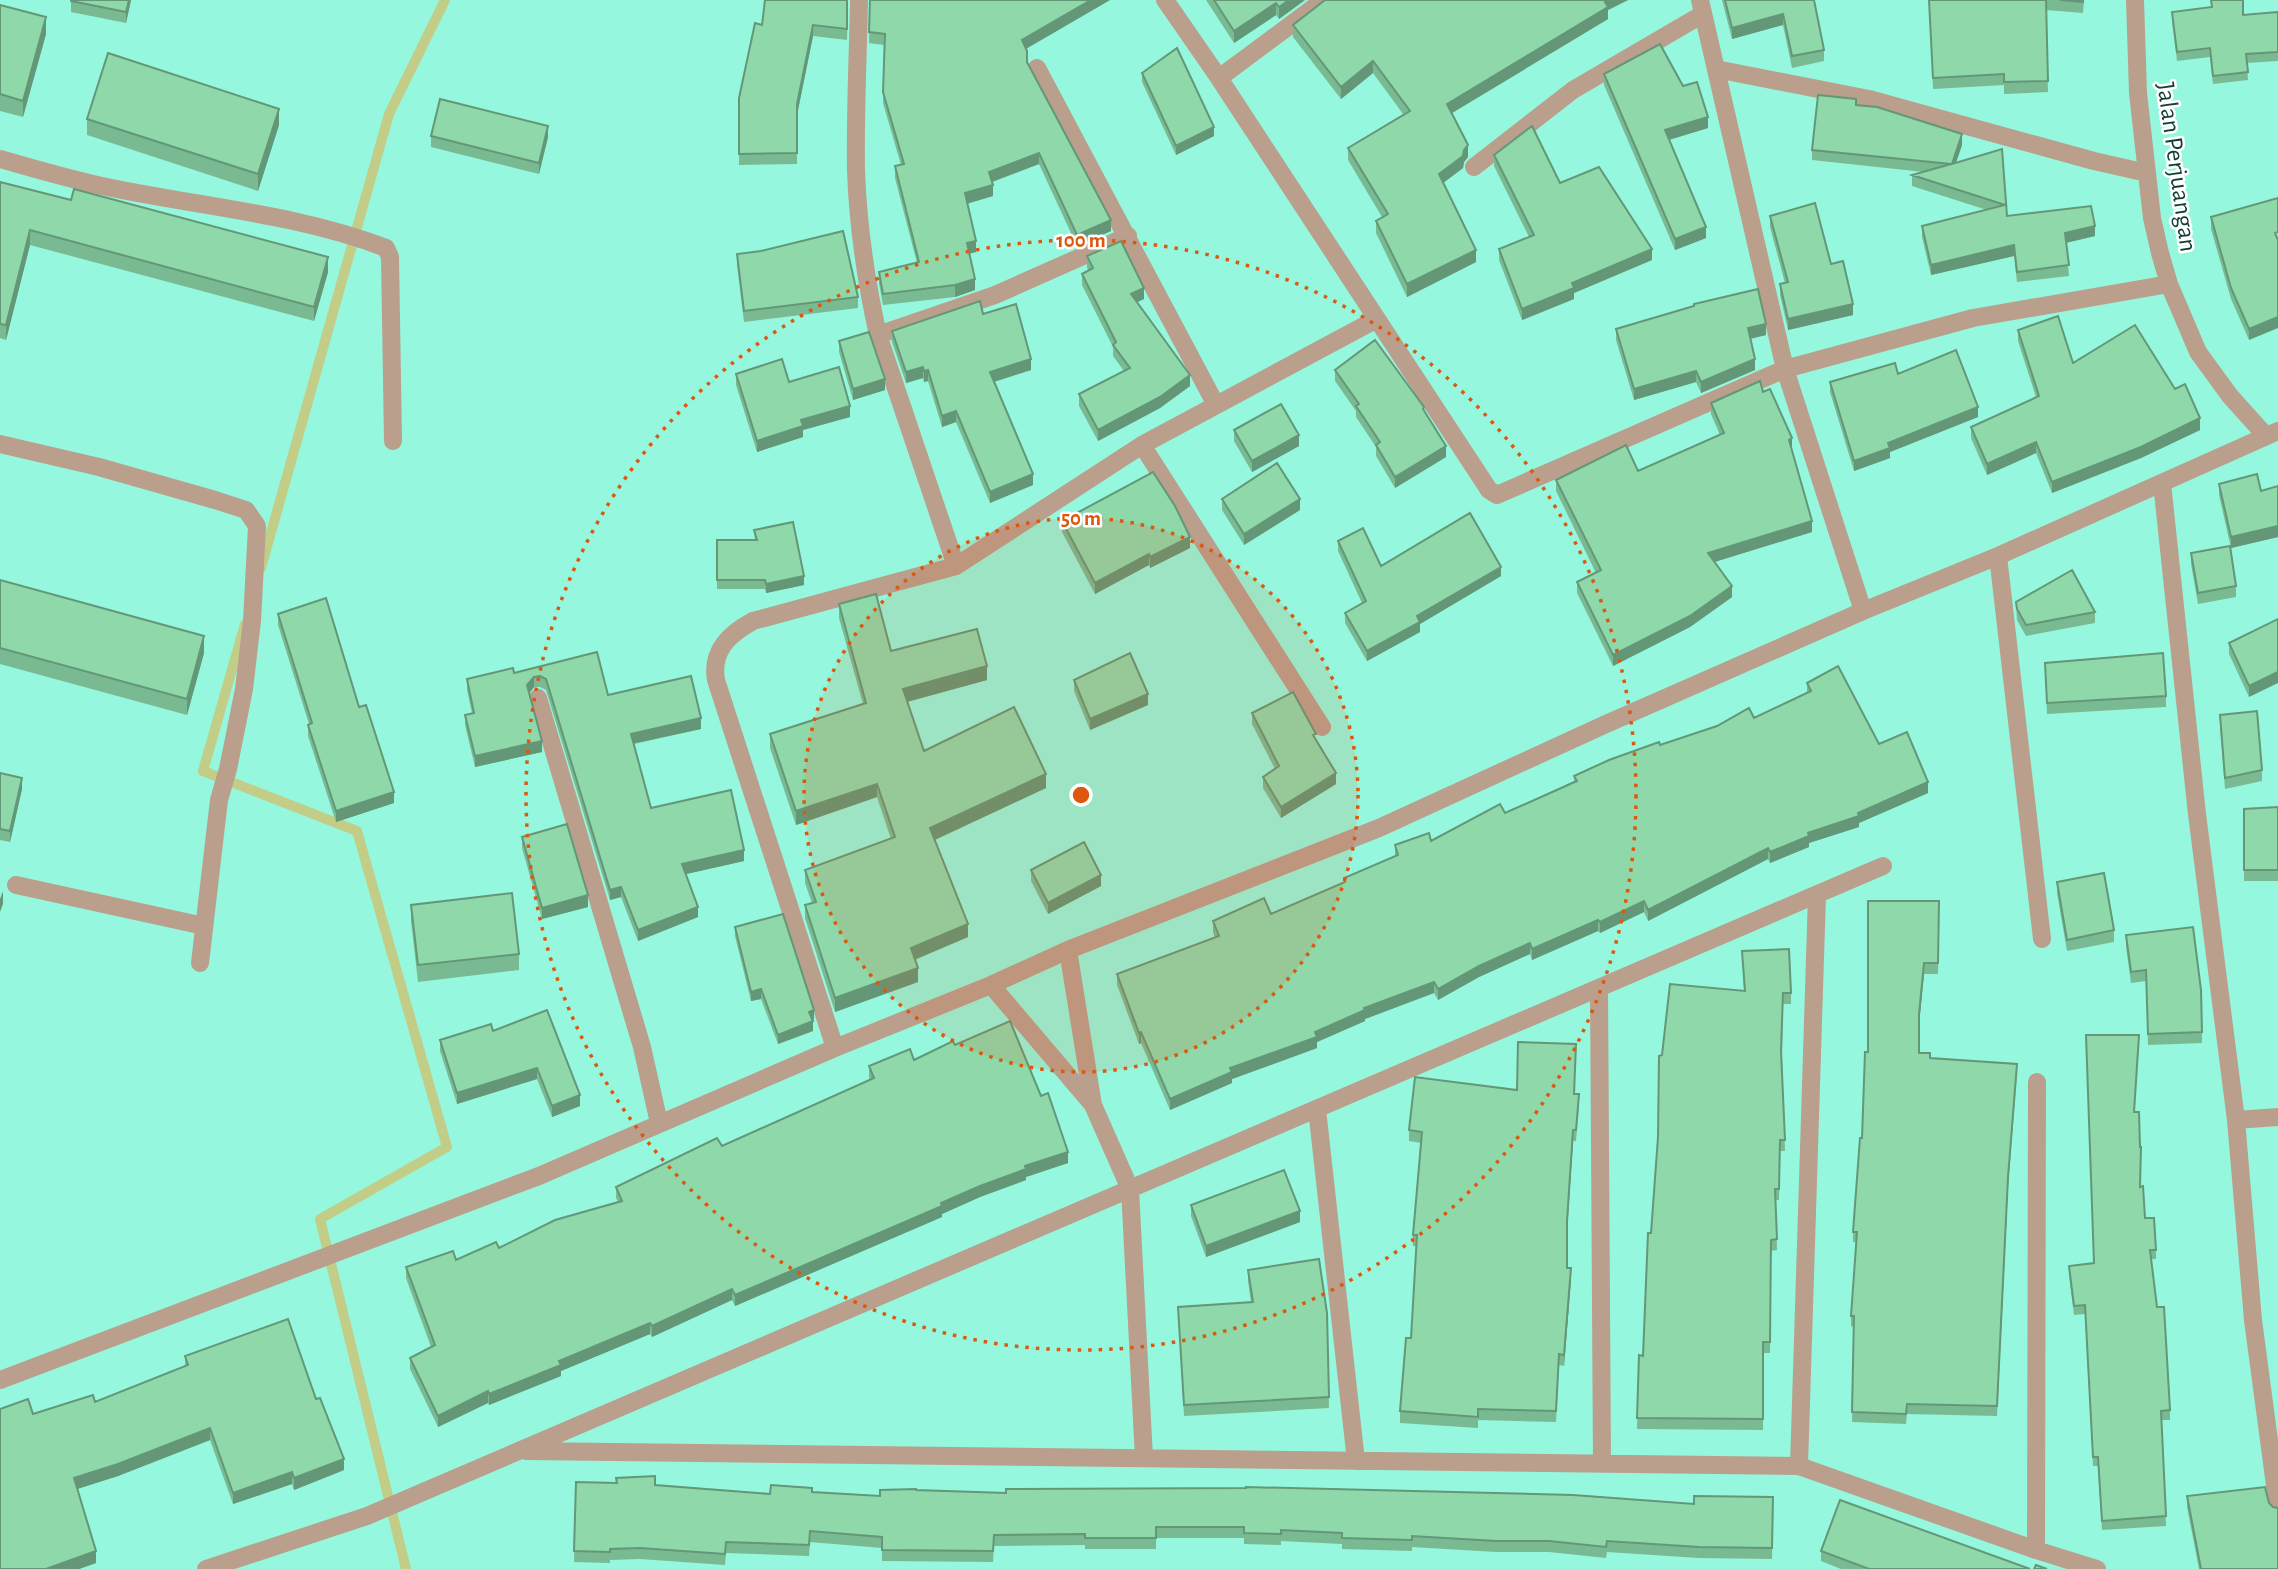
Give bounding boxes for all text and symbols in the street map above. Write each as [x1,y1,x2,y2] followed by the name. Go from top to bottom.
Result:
[2152,80,2202,254] street label: Jalan Perjuangan
[1056,230,1106,251] text: 100 m
[1061,508,1101,529] text: 50 m
[1069,783,1093,807] centre of rings

